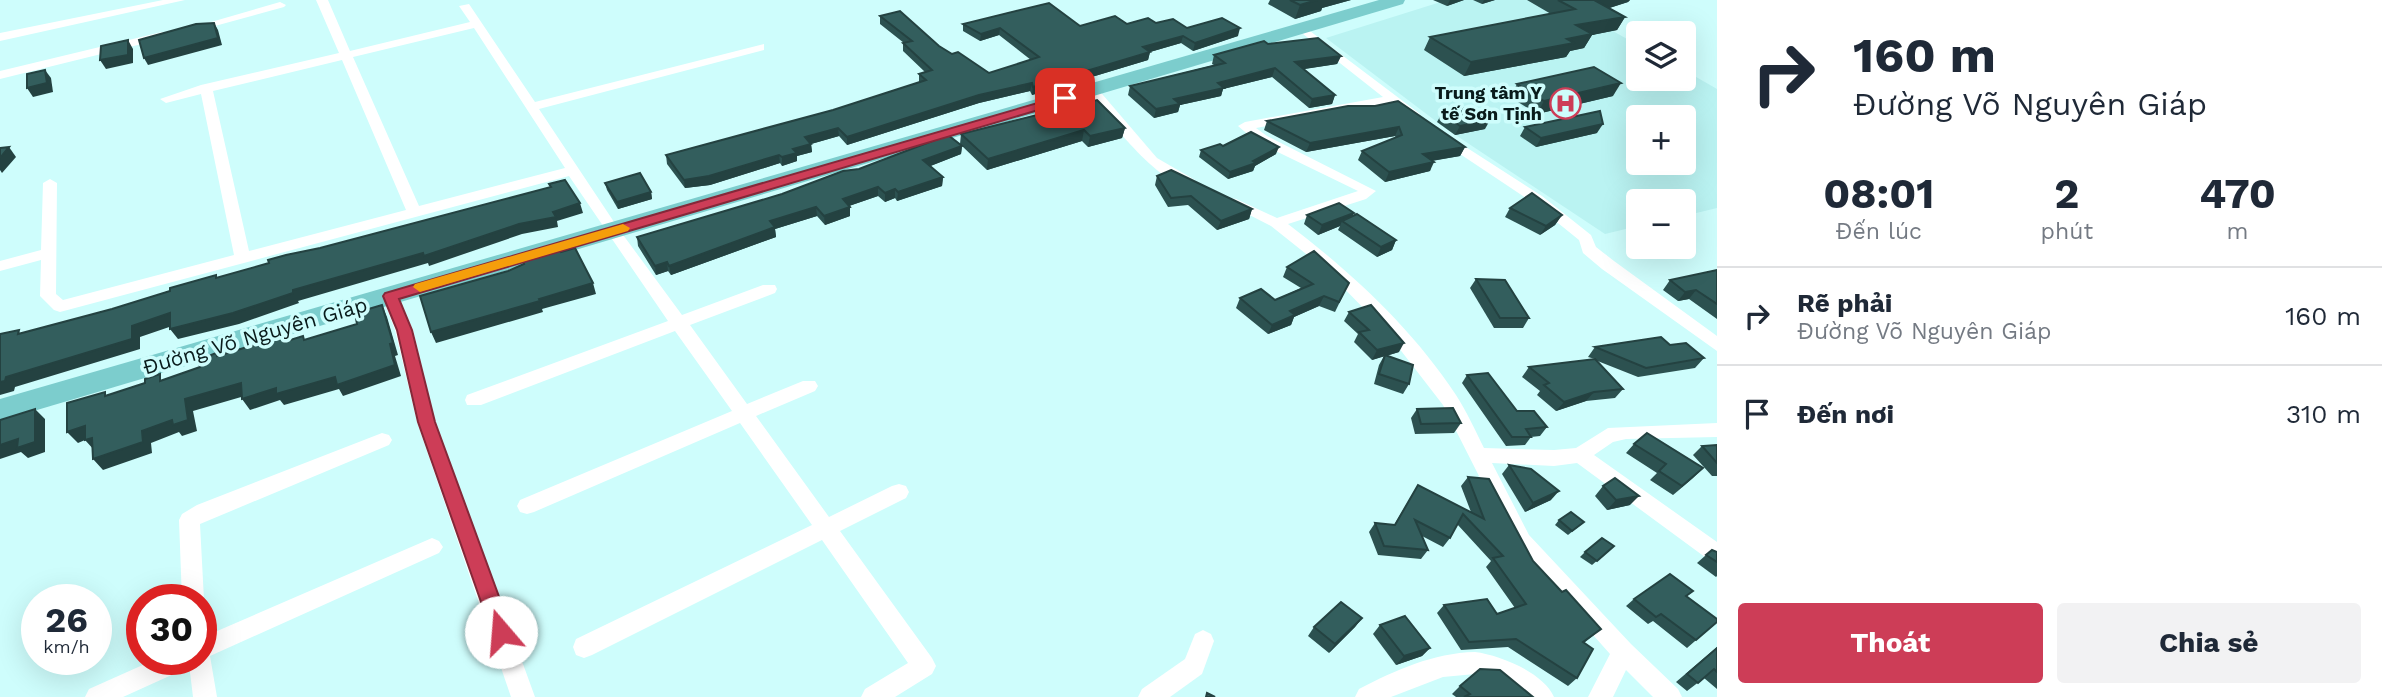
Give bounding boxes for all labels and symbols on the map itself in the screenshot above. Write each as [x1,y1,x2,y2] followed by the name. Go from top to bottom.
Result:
[1035,68,1095,128] pin
[1434,82,1542,124] place label: Trung tâm Y tế Sơn Tịnh
[1548,86,1582,120] hospital icon: Trung tâm Y tế Sơn Tịnh
[140,291,370,380] street label: Đường Võ Nguyên Giáp
[126,584,217,675] speed limit sign: 30
[464,595,538,669] position arrow

